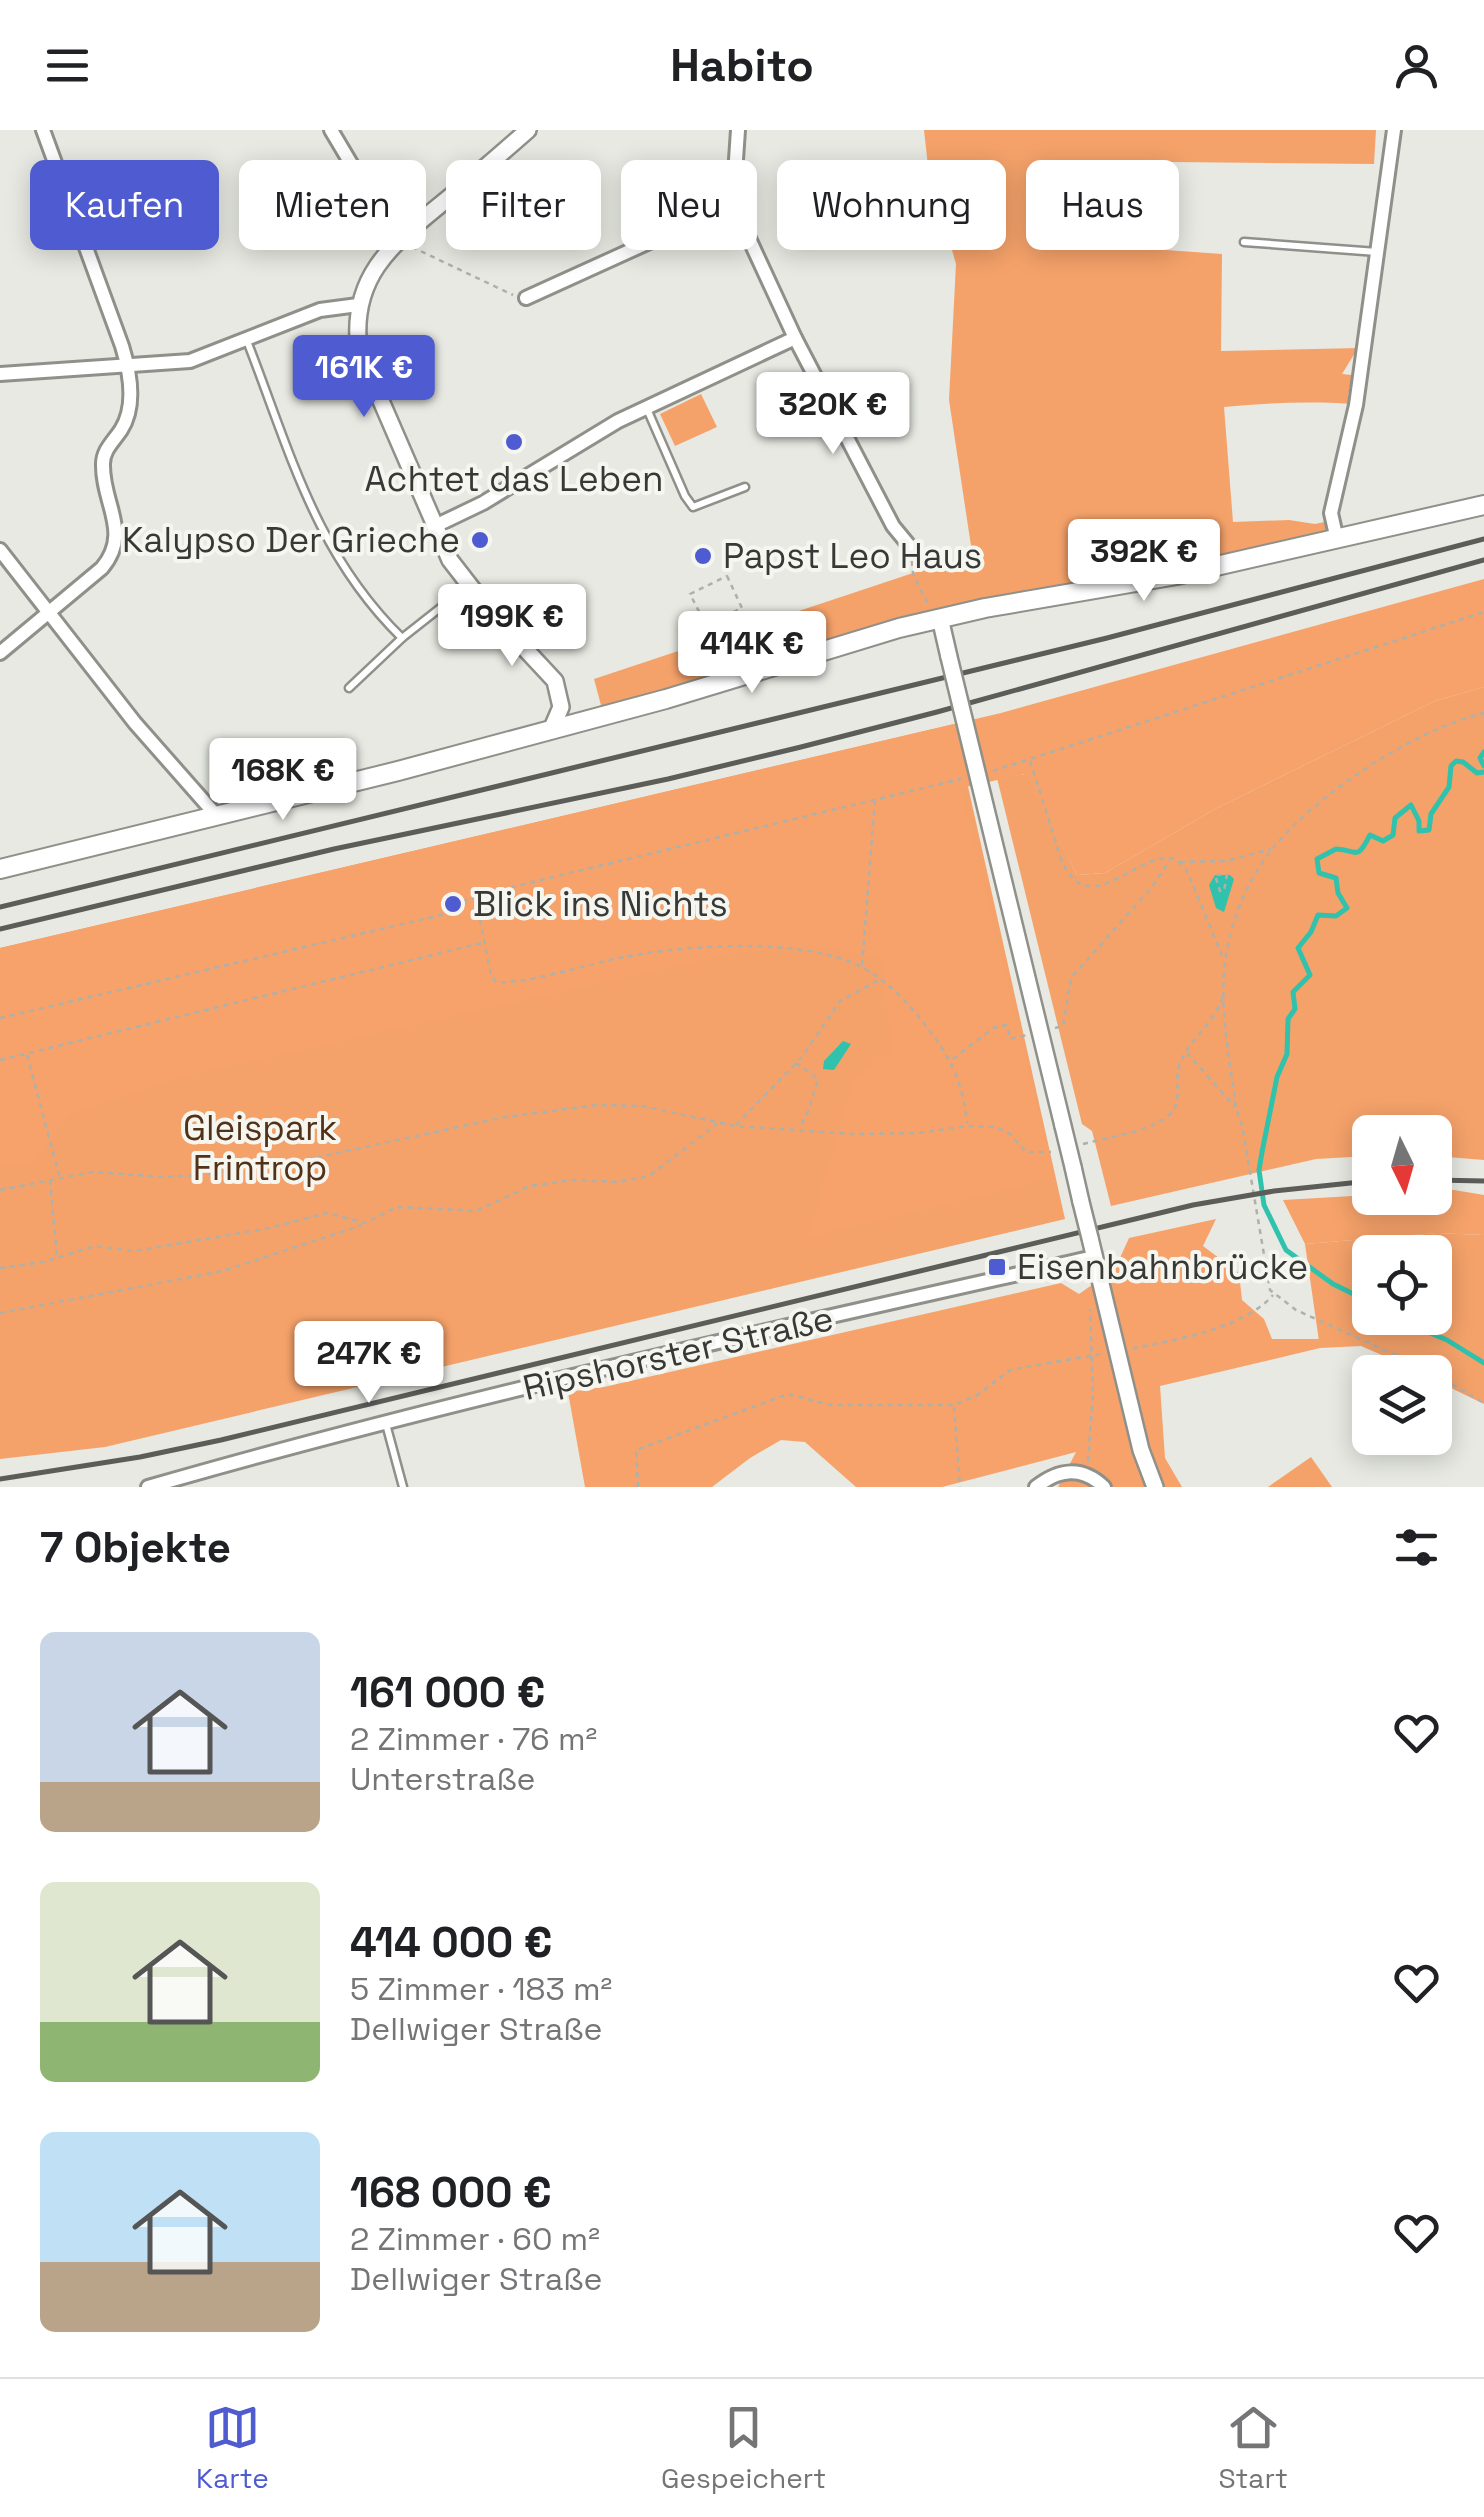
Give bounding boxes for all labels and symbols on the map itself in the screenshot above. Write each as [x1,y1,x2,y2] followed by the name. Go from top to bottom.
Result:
[283,335,445,420] pin: 161K €
[752,372,914,457] pin: 320K €
[503,431,525,453] marker: Achtet das Leben
[365,457,663,501] place label: Achtet das Leben
[122,518,460,562] place label: Kalypso Der Grieche
[1063,519,1225,604] pin: 392K €
[469,529,491,551] marker: Kalypso Der Grieche
[723,534,982,578] place label: Papst Leo Haus
[692,545,714,567] marker: Papst Leo Haus
[431,584,593,669] pin: 199K €
[671,611,833,696] pin: 414K €
[202,738,364,823] pin: 168K €
[473,882,728,926] place label: Blick ins Nichts
[442,893,464,915] marker: Blick ins Nichts
[183,1106,337,1190] park label: Gleispark Frintrop
[1352,1115,1452,1215] north arrow
[1017,1245,1308,1289] place label: Eisenbahnbrücke
[986,1256,1008,1278] marker: Eisenbahnbrücke
[519,1296,837,1410] street label: Ripshorster Straße
[288,1321,450,1406] pin: 247K €

